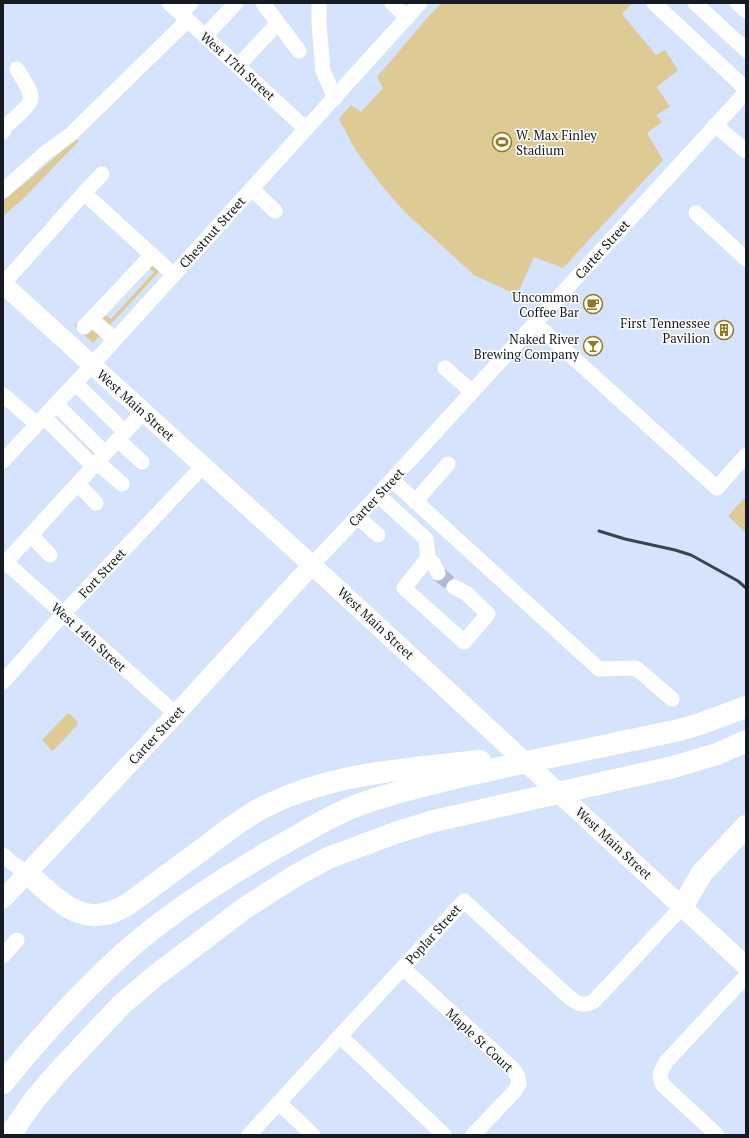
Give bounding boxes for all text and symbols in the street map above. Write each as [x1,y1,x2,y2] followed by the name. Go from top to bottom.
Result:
[197,28,279,105] street label: West 17th Street
[516,126,597,159] place label: W. Max Finley Stadium
[491,131,513,153] sports icon: W. Max Finley Stadium
[175,192,249,272] street label: Chestnut Street
[571,215,634,283] street label: Carter Street
[512,288,579,321] place label: Uncommon Coffee Bar
[582,293,604,315] cafe icon: Uncommon Coffee Bar
[620,314,710,347] place label: First Tennessee Pavilion
[713,319,735,341] building icon: First Tennessee Pavilion
[474,330,579,363] place label: Naked River Brewing Company
[582,335,604,357] bar icon: Naked River Brewing Company
[93,365,179,445] street label: West Main Street
[344,464,408,530] street label: Carter Street
[74,544,130,602] street label: Fort Street
[334,583,418,663] street label: West Main Street
[47,598,131,676] street label: West 14th Street
[124,702,188,768] street label: Carter Street
[572,803,656,883] street label: West Main Street
[401,900,465,968] street label: Poplar Street
[442,1004,518,1076] street label: Maple St Court

